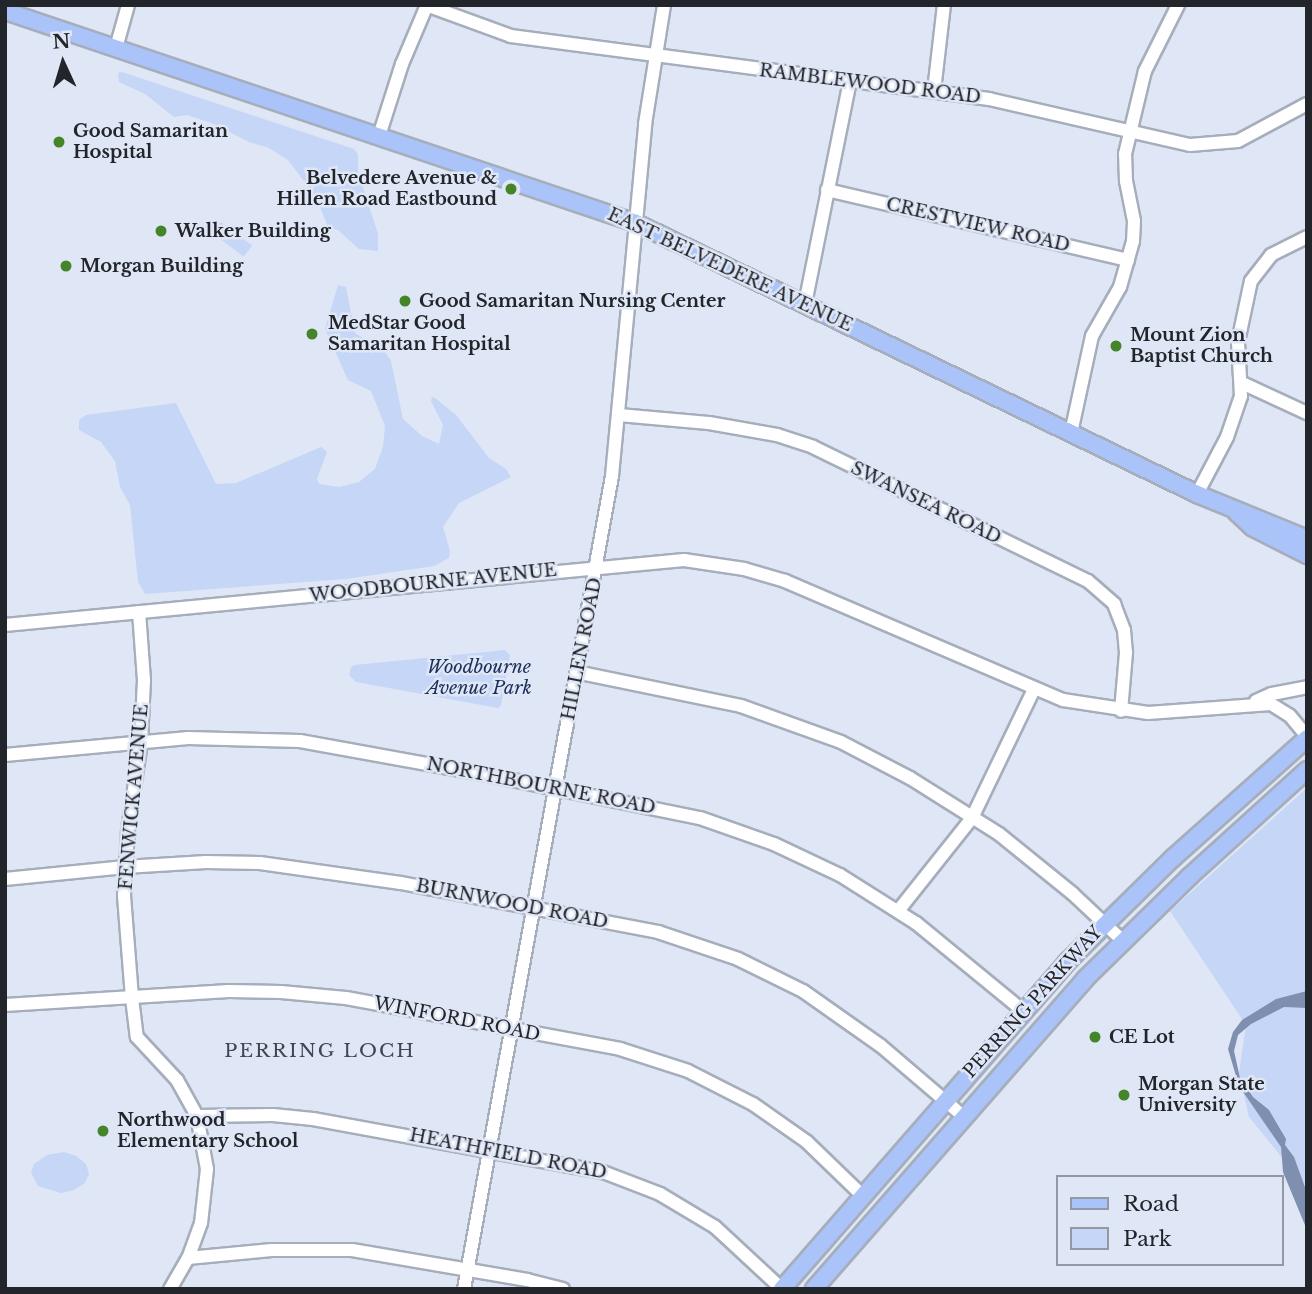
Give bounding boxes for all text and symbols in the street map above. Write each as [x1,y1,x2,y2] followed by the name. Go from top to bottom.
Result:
[28,28,98,98] north arrow
[52,29,71,54] text: N
[758,60,982,108] street label: RAMBLEWOOD ROAD
[73,121,228,164] place label: Good Samaritan Hospital
[51,134,67,150] marker: Good Samaritan Hospital
[277,168,497,210] place label: Belvedere Avenue & Hillen Road Eastbound
[503,181,519,197] marker: Belvedere Avenue & Hillen Road Eastbound
[884,193,1072,257] street label: CRESTVIEW ROAD
[603,203,857,337] street label: EAST BELVEDERE AVENUE
[175,220,331,242] place label: Walker Building
[153,223,169,239] marker: Walker Building
[80,255,243,277] place label: Morgan Building
[58,258,74,274] marker: Morgan Building
[419,290,726,312] place label: Good Samaritan Nursing Center
[397,293,413,309] marker: Good Samaritan Nursing Center
[328,313,511,356] place label: MedStar Good Samaritan Hospital
[302,324,322,344] marker: MedStar Good Samaritan Hospital
[1130,325,1273,368] place label: Mount Zion Baptist Church
[1108,338,1124,354] marker: Mount Zion Baptist Church
[847,457,1005,549] street label: SWANSEA ROAD
[308,559,558,607] street label: WOODBOURNE AVENUE
[558,576,606,722] street label: HILLEN ROAD
[426,657,532,700] park label: Woodbourne Avenue Park
[115,702,153,892] street label: FENWICK AVENUE
[425,753,657,819] street label: NORTHBOURNE ROAD
[414,875,610,933] street label: BURNWOOD ROAD
[959,921,1107,1083] street label: PERRING PARKWAY
[372,992,542,1046] street label: WINFORD ROAD
[1109,1026,1175,1048] place label: CE Lot
[1087,1029,1103,1045] marker: CE Lot
[225,1040,415,1062] district label: PERRING LOCH
[1138,1074,1265,1116] place label: Morgan State University
[1116,1087,1132,1103] marker: Morgan State University
[117,1110,299,1152] place label: Northwood Elementary School
[95,1123,111,1139] marker: Northwood Elementary School
[408,1124,608,1184] street label: HEATHFIELD ROAD
[1056,1175,1284,1266] legend
[1123,1191,1179,1217] text: Road
[1123,1226,1172,1252] text: Park

